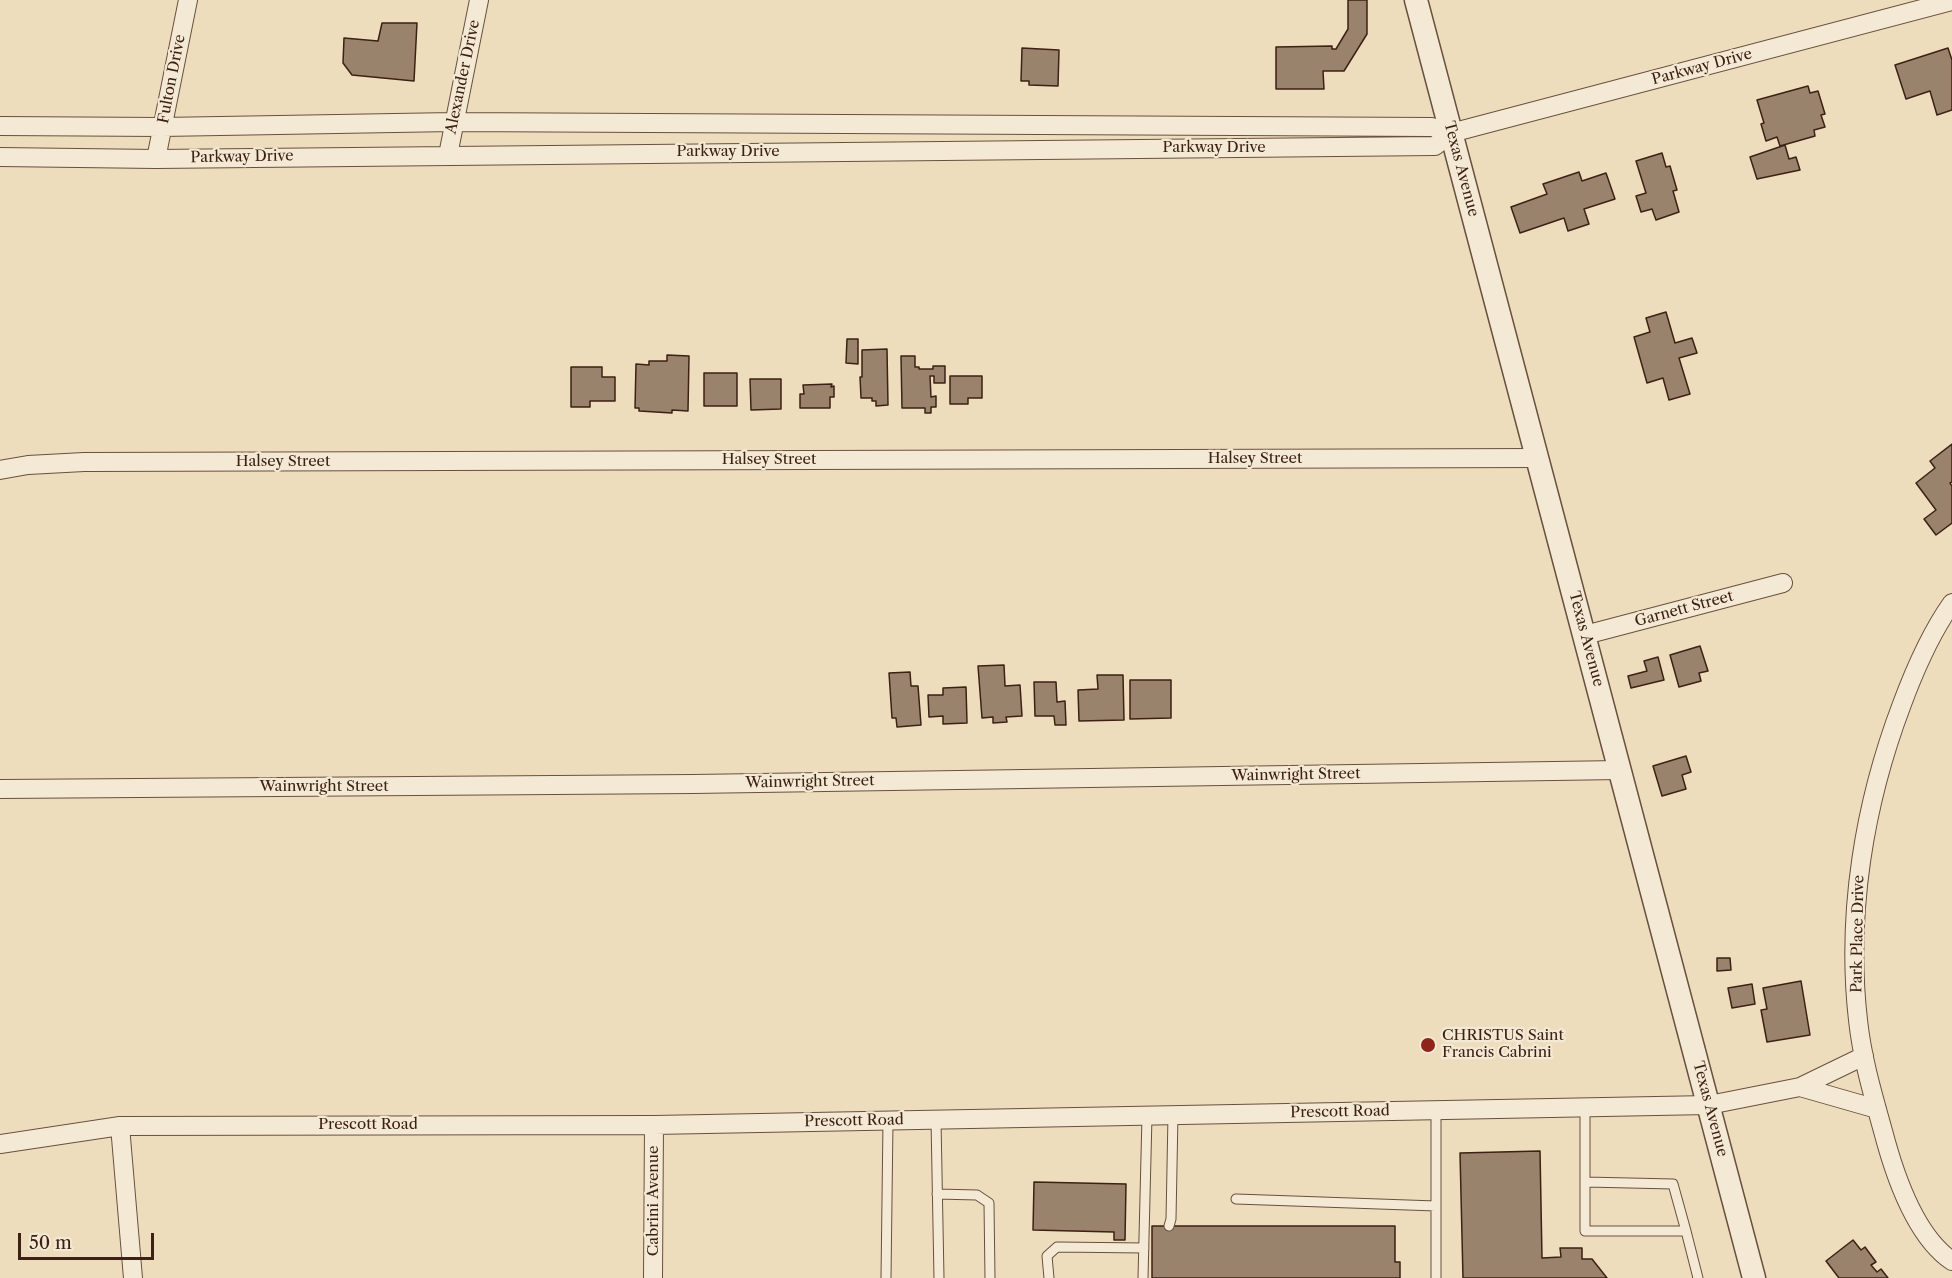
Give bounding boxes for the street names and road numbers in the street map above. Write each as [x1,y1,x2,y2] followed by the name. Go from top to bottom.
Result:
[442,18,484,136] street label: Alexander Drive
[155,33,189,125] street label: Fulton Drive
[1650,45,1754,89] street label: Parkway Drive
[1440,119,1482,219] street label: Texas Avenue
[1162,139,1266,157] street label: Parkway Drive
[676,143,780,161] street label: Parkway Drive
[190,147,294,167] street label: Parkway Drive
[1208,450,1302,468] street label: Halsey Street
[722,451,816,469] street label: Halsey Street
[236,453,330,471] street label: Halsey Street
[1633,587,1735,631] street label: Garnett Street
[1565,589,1607,689] street label: Texas Avenue
[1231,765,1361,785] street label: Wainwright Street
[745,772,875,792] street label: Wainwright Street
[260,778,388,796] street label: Wainwright Street
[1848,875,1868,993] street label: Park Place Drive
[1689,1059,1731,1159] street label: Texas Avenue
[1290,1102,1390,1122] street label: Prescott Road
[804,1111,904,1131] street label: Prescott Road
[318,1116,418,1134] street label: Prescott Road
[645,1146,663,1256] street label: Cabrini Avenue

